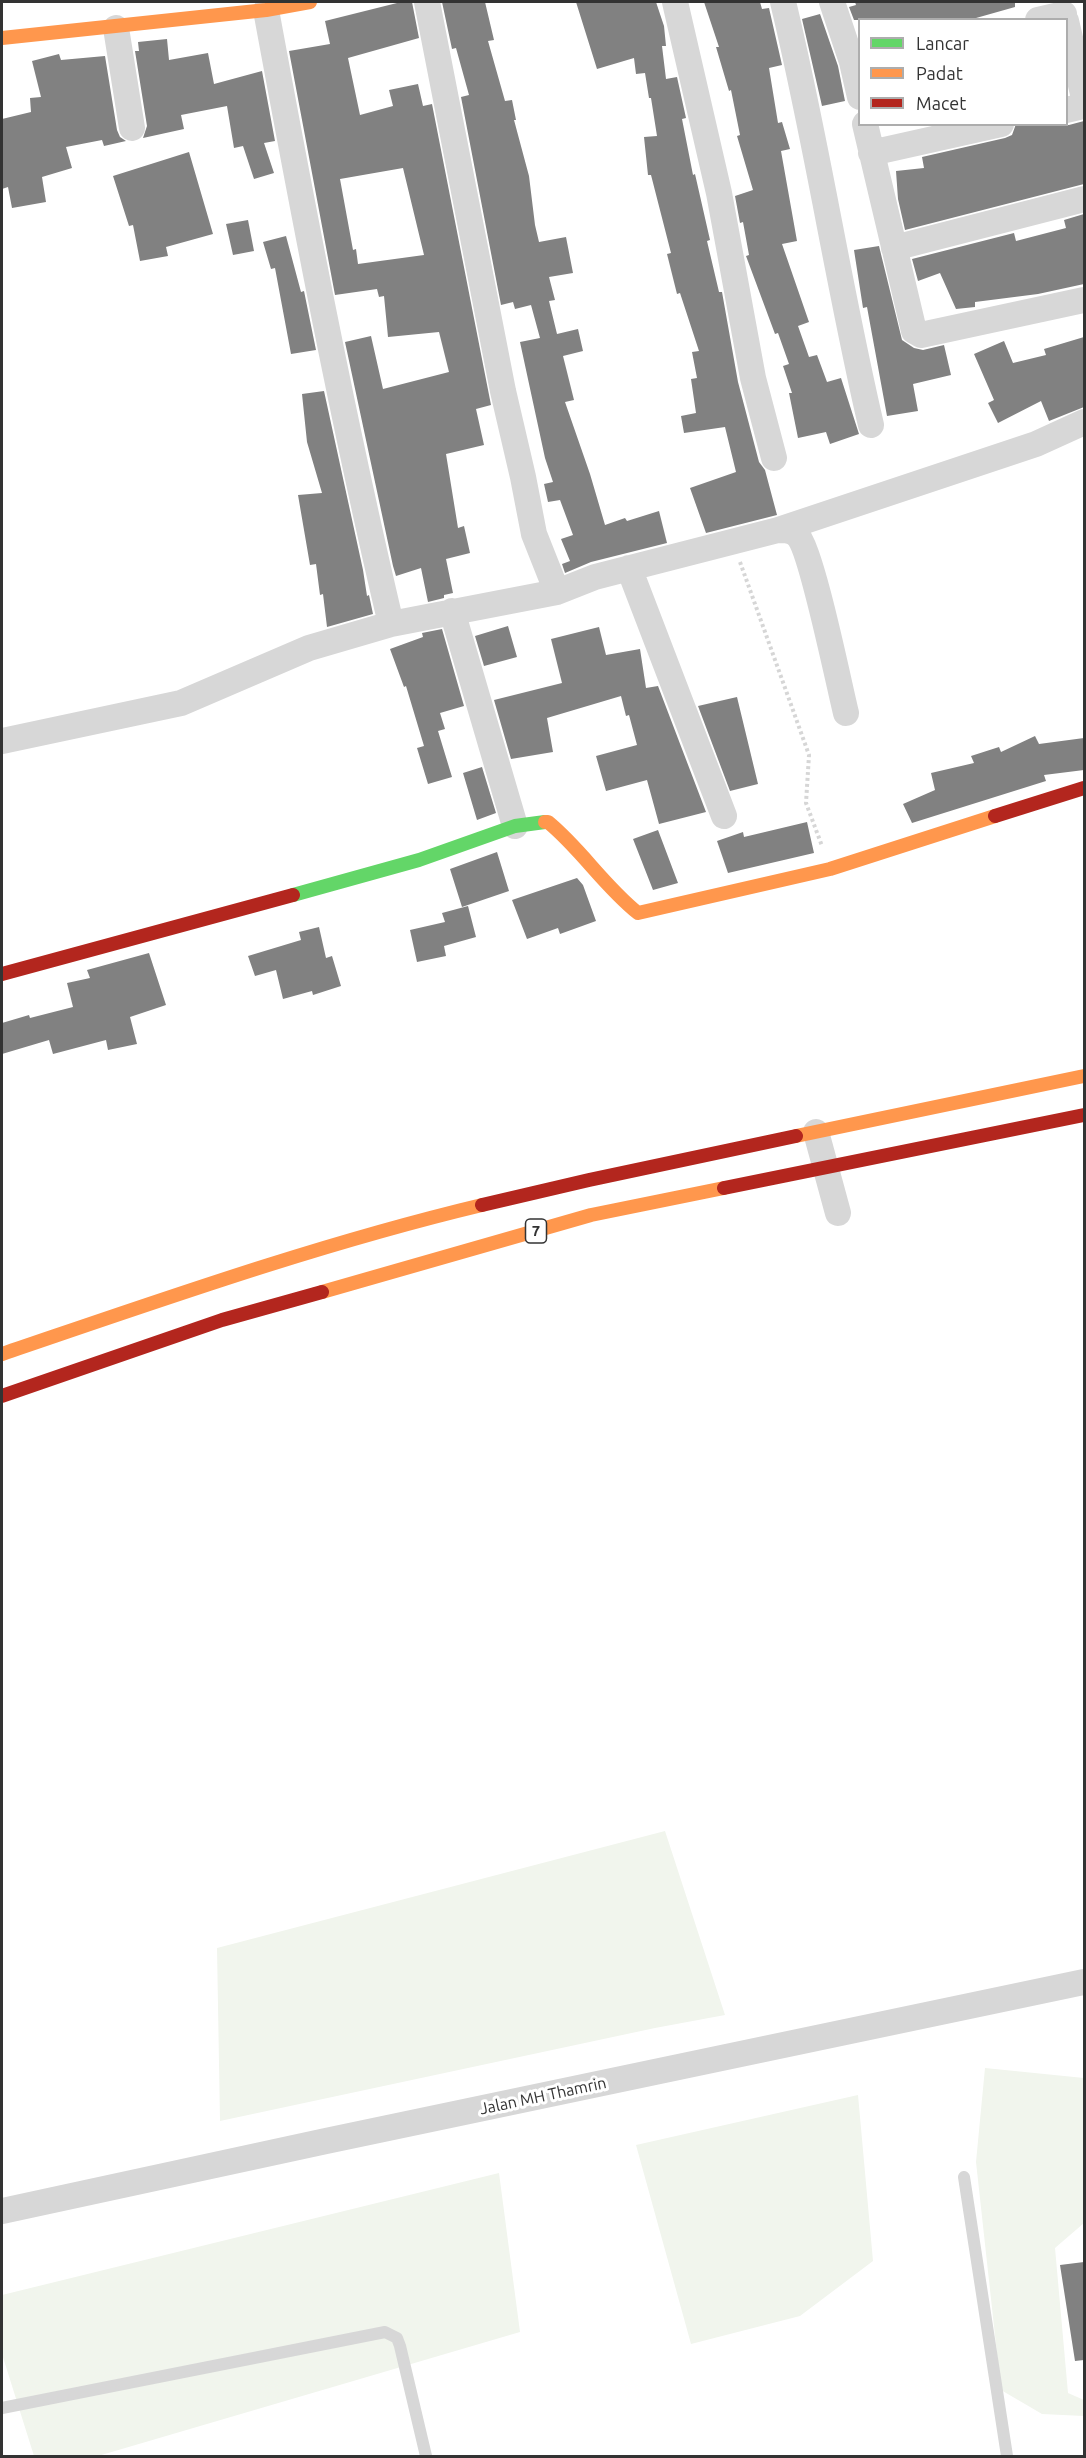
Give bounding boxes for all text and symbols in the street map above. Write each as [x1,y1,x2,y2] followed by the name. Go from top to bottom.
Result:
[858,18,1068,126] legend
[916,33,969,53] text: Lancar
[916,63,963,83] text: Padat
[916,93,966,113] text: Macet
[526,1219,546,1243] road number: 7
[478,2073,608,2119] street label: Jalan MH Thamrin

